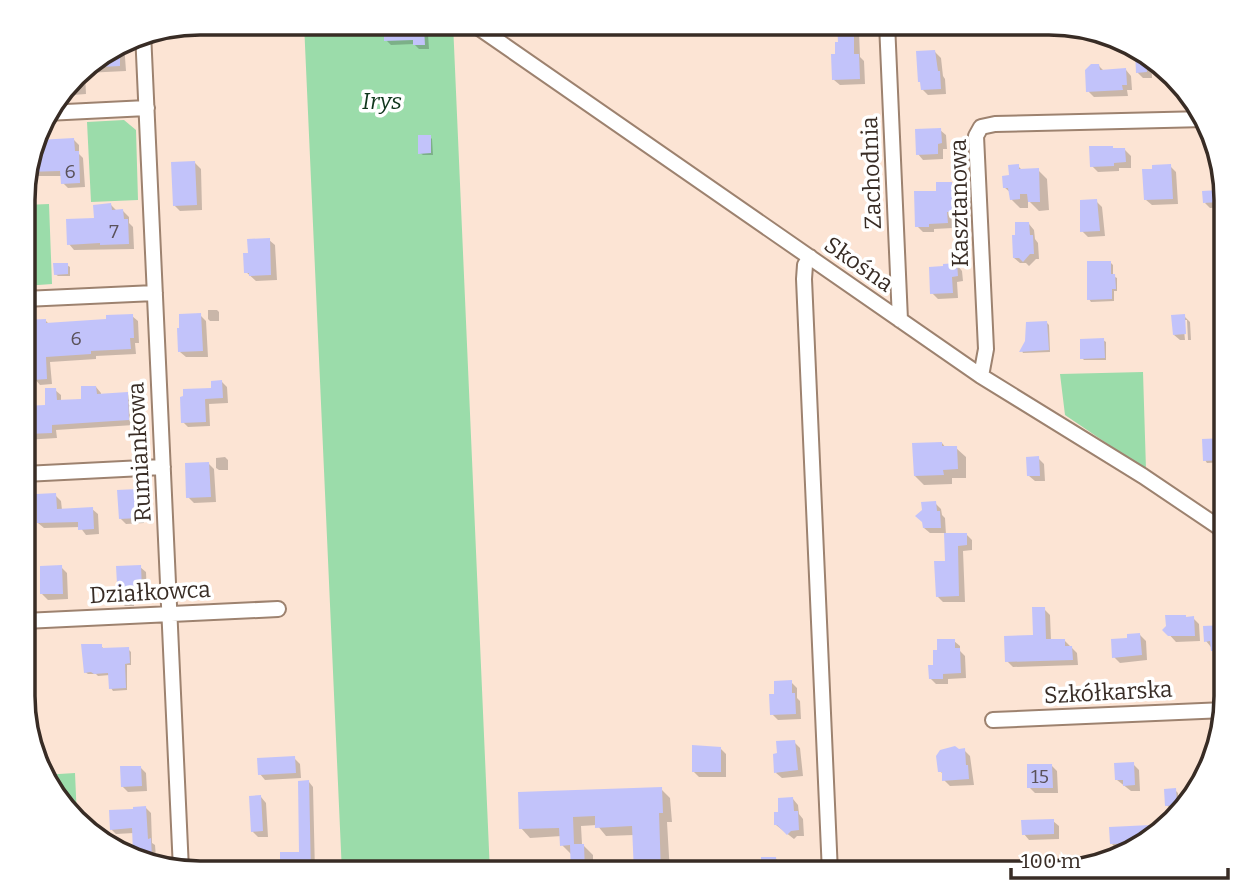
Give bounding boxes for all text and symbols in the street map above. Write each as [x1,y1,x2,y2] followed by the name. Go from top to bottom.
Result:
[362,87,402,115] park label: Irys
[855,116,887,230] street label: Zachodnia
[944,138,974,267] street label: Kasztanowa
[64,160,76,183] house number: 6
[109,220,119,243] house number: 7
[819,230,899,298] street label: Skośna
[70,327,82,350] house number: 6
[121,381,157,523] street label: Rumiankowa
[89,575,212,609] street label: Działkowca
[1043,675,1173,709] street label: Szkółkarska
[1031,765,1049,788] house number: 15
[1011,836,1228,880] scale bar
[1021,848,1081,874] text: 100 m

